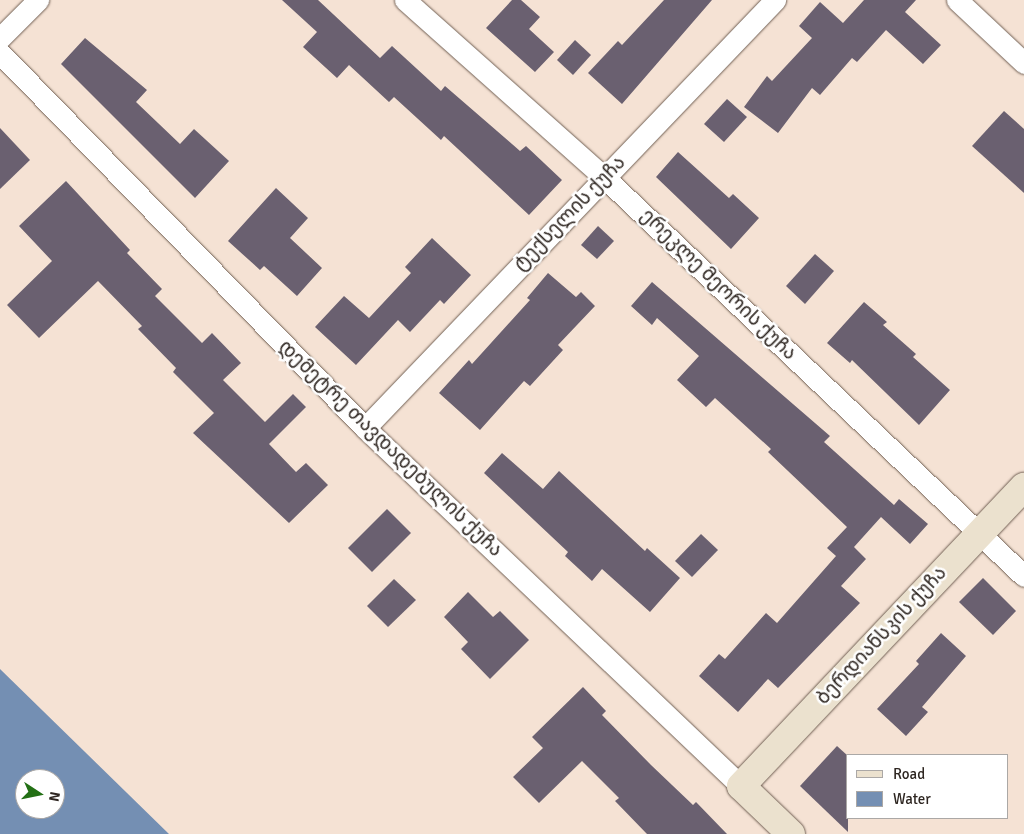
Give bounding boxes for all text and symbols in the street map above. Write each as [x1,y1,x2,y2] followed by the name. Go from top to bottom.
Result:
[509,152,631,276] street label: ტექსელის ქუჩა
[635,205,801,365] street label: ერეკლე მეორის ქუჩა
[273,336,507,562] street label: დემეტრე თავდადებულის ქუჩა
[812,562,952,710] street label: ბერდიანსკის ქუჩა
[846,754,1009,819] legend
[893,765,925,783] text: Road
[15,769,65,819] north arrow
[45,790,64,803] text: N
[893,790,931,808] text: Water

